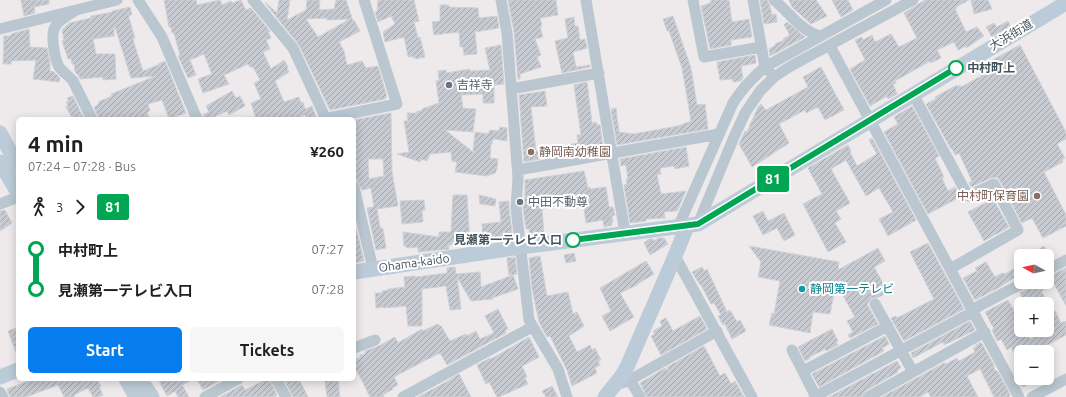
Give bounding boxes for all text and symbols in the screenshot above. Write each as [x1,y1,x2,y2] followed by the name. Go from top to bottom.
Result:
[987,17,1035,53] street label: 大浜街道
[948,60,964,76] marker: 中村町上
[967,61,1015,74] place label: 中村町上
[457,78,493,91] place label: 吉祥寺
[444,80,454,90] marker: 吉祥寺
[28,131,84,156] text: 4 min
[310,143,344,160] text: ¥260
[539,145,611,158] place label: 静岡南幼稚園
[526,147,536,157] marker: 静岡南幼稚園
[28,159,136,173] text: 07:24 – 07:28 · Bus
[755,166,791,192] line badge: 81
[765,171,781,187] text: 81
[957,189,1029,202] place label: 中村町保育園
[1032,191,1042,201] marker: 中村町保育園
[528,195,588,208] place label: 中田不動尊
[28,196,50,218] icon: walk
[69,196,91,218] icon: forward
[515,197,525,207] marker: 中田不動尊
[105,199,121,215] text: 81
[56,200,63,214] text: 3
[565,232,581,248] marker: 見瀬第一テレビ入口
[454,233,562,246] place label: 見瀬第一テレビ入口
[58,242,118,259] text: 中村町上
[311,242,344,256] text: 07:27
[1014,249,1054,289] north arrow
[1014,249,1054,385] map controls
[378,251,450,274] street label: Ohama-kaido
[58,282,193,299] text: 見瀬第一テレビ入口
[311,282,344,296] text: 07:28
[810,282,894,295] place label: 静岡第一テレビ
[797,284,807,294] marker: 静岡第一テレビ
[1014,297,1054,337] button: +
[28,327,182,373] button: Start
[190,327,344,373] button: Tickets
[1014,345,1054,385] button: −

